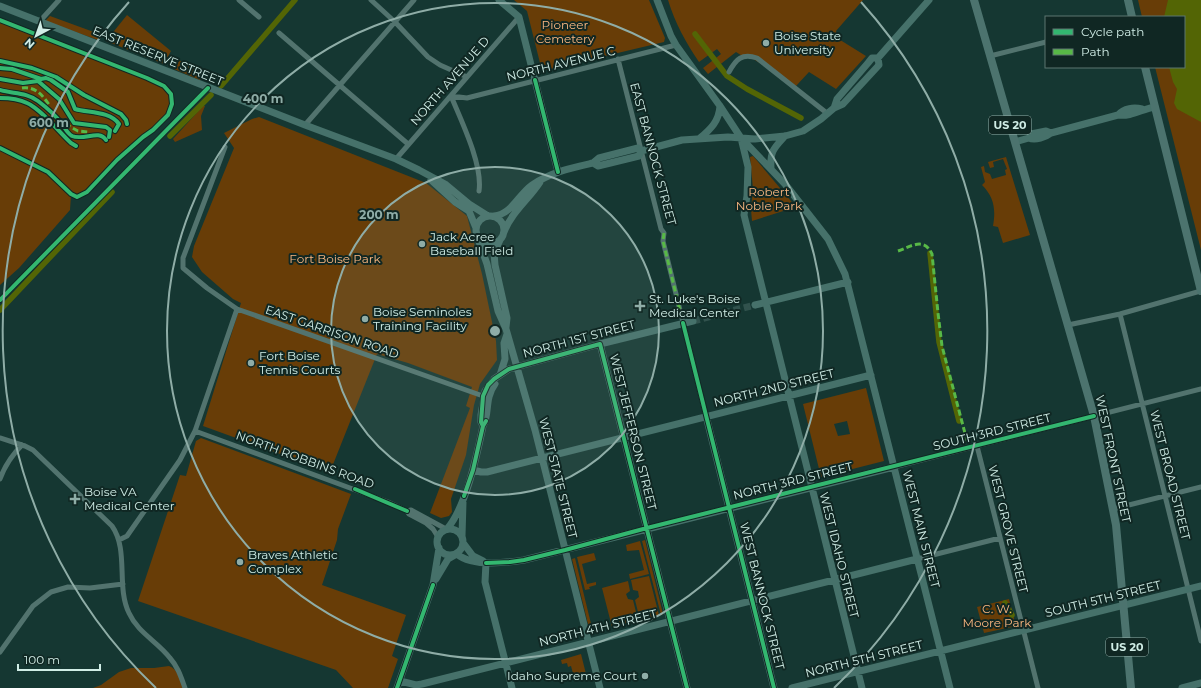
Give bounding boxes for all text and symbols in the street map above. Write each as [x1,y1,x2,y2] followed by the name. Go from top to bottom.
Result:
[16,16,56,56] north arrow
[1045,16,1185,68] legend
[536,17,595,46] park label: Pioneer Cemetery
[91,22,226,89] street label: EAST RESERVE STREET
[1081,24,1144,39] text: Cycle path
[774,28,841,57] place label: Boise State University
[407,33,492,128] street label: NORTH AVENUE D
[21,35,37,52] text: N
[761,38,771,48] marker: Boise State University
[505,43,617,84] street label: NORTH AVENUE C
[1081,44,1110,59] text: Path
[627,81,680,227] street label: EAST BANNOCK STREET
[243,91,283,106] text: 400 m
[29,115,69,130] text: 600 m
[989,116,1031,134] road number: US 20
[736,184,803,213] park label: Robert Noble Park
[359,207,399,222] text: 200 m
[429,229,513,258] place label: Jack Acree Baseball Field
[417,239,427,249] marker: Jack Acree Baseball Field
[289,251,382,266] park label: Fort Boise Park
[649,291,740,320] place label: St. Luke's Boise Medical Center
[634,300,646,312] marker: St. Luke's Boise Medical Center
[263,302,401,361] street label: EAST GARRISON ROAD
[373,304,472,333] place label: Boise Seminoles Training Facility
[360,314,370,324] marker: Boise Seminoles Training Facility
[521,316,637,361] street label: NORTH 1ST STREET
[488,324,502,338] centre of rings
[259,348,341,377] place label: Fort Boise Tennis Courts
[607,352,660,512] street label: WEST JEFFERSON STREET
[246,358,256,368] marker: Fort Boise Tennis Courts
[712,365,836,410] street label: NORTH 2ND STREET
[1093,394,1134,524] street label: WEST FRONT STREET
[1147,408,1194,542] street label: WEST BROAD STREET
[931,410,1052,453] street label: SOUTH 3RD STREET
[536,416,581,540] street label: WEST STATE STREET
[234,428,376,492] street label: NORTH ROBBINS ROAD
[732,458,854,503] street label: NORTH 3RD STREET
[985,463,1032,595] street label: WEST GROVE STREET
[900,468,943,589] street label: WEST MAIN STREET
[84,484,175,513] place label: Boise VA Medical Center
[817,490,862,619] street label: WEST IDAHO STREET
[69,493,81,505] marker: Boise VA Medical Center
[737,521,788,671] street label: WEST BANNOCK STREET
[248,547,338,576] place label: Braves Athletic Complex
[235,557,245,567] marker: Braves Athletic Complex
[1043,577,1162,620] street label: SOUTH 5TH STREET
[963,601,1032,630] park label: C. W. Moore Park
[537,606,659,649] street label: NORTH 4TH STREET
[804,637,924,680] street label: NORTH 5TH STREET
[1106,638,1148,656] road number: US 20
[18,646,100,672] scale bar
[24,652,60,667] text: 100 m
[507,668,637,683] place label: Idaho Supreme Court
[640,671,650,681] marker: Idaho Supreme Court

